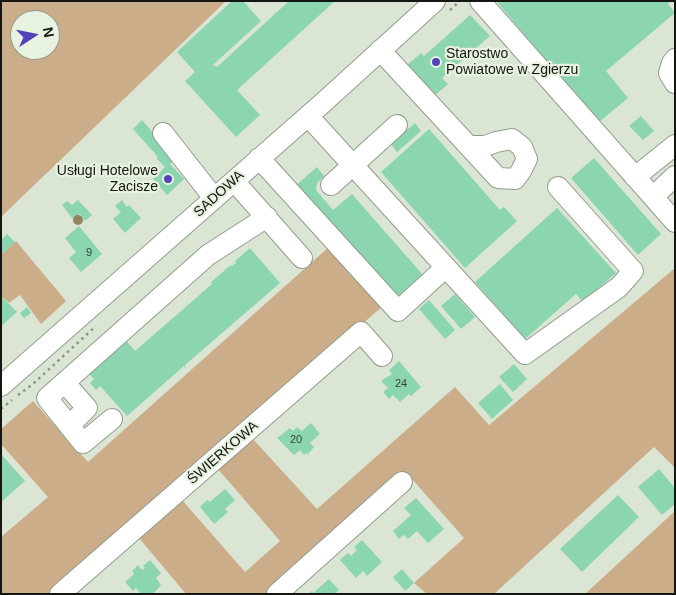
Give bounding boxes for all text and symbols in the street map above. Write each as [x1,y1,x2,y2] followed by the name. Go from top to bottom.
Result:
[10,10,60,60] north arrow
[40,26,58,39] text: N
[446,46,578,78] place label: Starostwo Powiatowe w Zgierzu
[430,56,442,68] marker: Starostwo Powiatowe w Zgierzu
[57,163,158,196] place label: Usługi Hotelowe Zacisze
[190,167,248,221] street label: SADOWA
[162,173,174,185] marker: Usługi Hotelowe Zacisze
[86,246,92,260] house number: 9
[395,377,407,391] house number: 24
[184,418,262,488] street label: ŚWIERKOWA
[290,433,302,447] house number: 20

